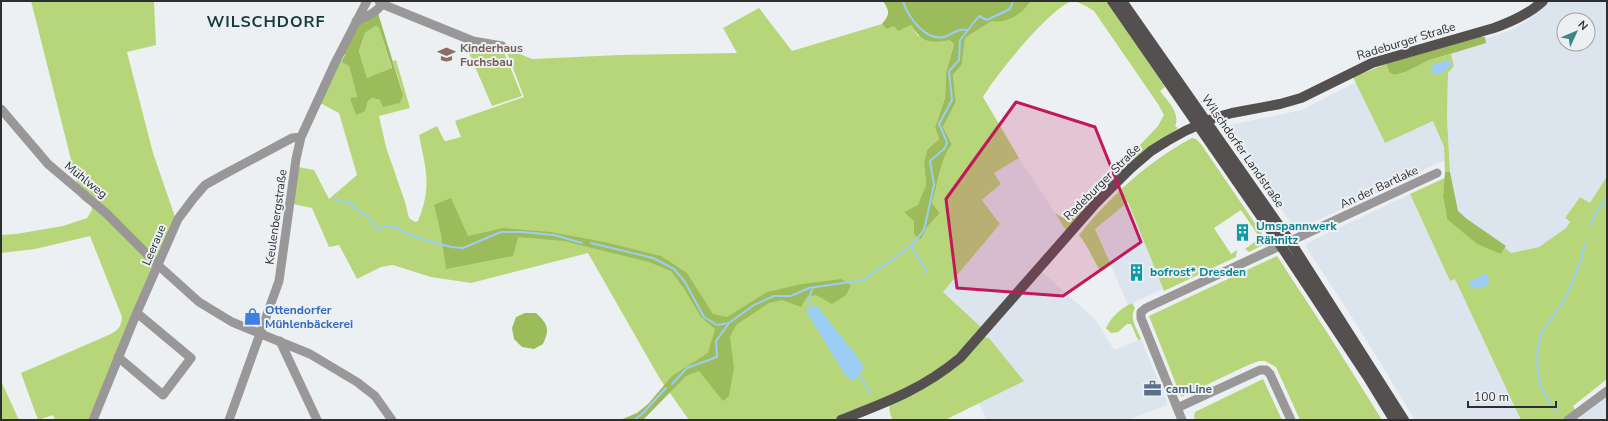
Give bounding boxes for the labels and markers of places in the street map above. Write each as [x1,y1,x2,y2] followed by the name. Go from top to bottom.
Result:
[460,40,523,70] place label: Kinderhaus Fuchsbau
[437,45,457,65] school or university icon: Kinderhaus Fuchsbau
[1256,218,1337,248] place label: Umspannwerk Rähnitz
[1233,223,1253,243] building icon: Umspannwerk Rähnitz
[1127,262,1147,282] building icon: bofrost* Dresden
[1150,264,1246,280] place label: bofrost* Dresden
[265,302,353,332] place label: Ottendorfer Mühlenbäckerei
[242,307,262,327] shop icon: Ottendorfer Mühlenbäckerei
[1143,379,1163,399] office icon: camLine
[1166,381,1213,397] place label: camLine

